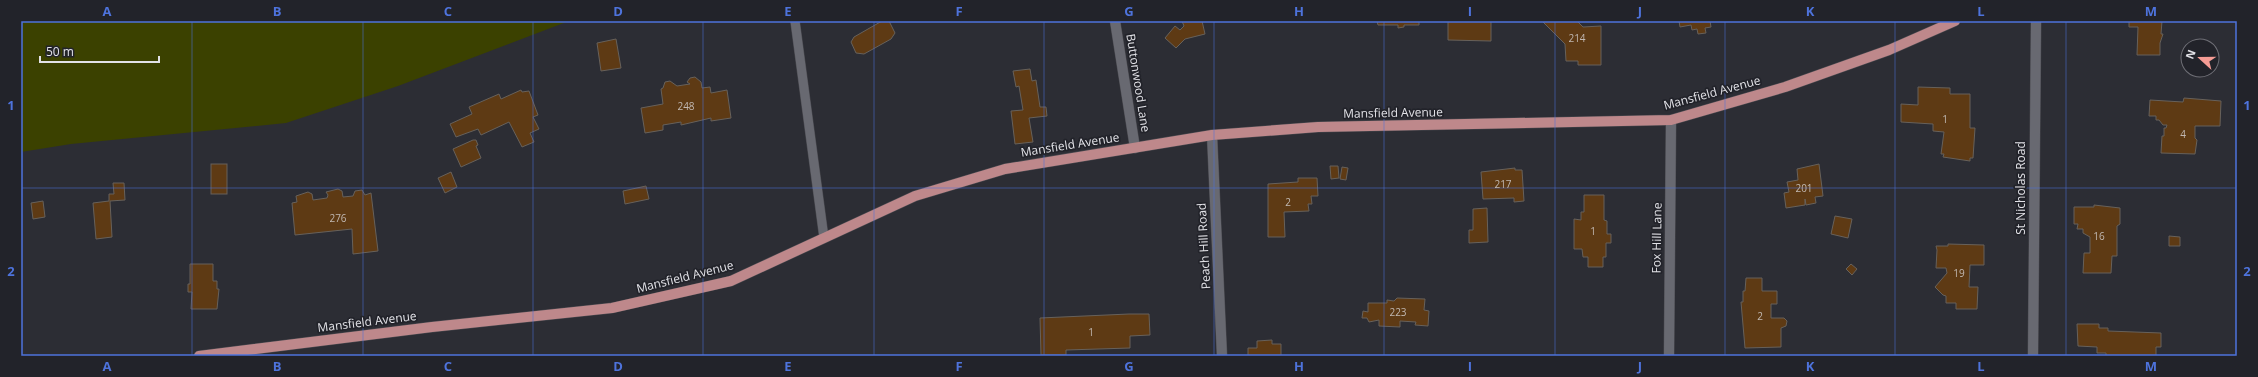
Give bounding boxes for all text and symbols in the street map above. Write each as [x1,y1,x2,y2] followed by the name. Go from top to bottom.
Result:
[103,2,112,20] text: A
[273,2,282,20] text: B
[444,2,452,20] text: C
[613,2,623,20] text: D
[784,2,792,20] text: E
[955,2,963,20] text: F
[1124,2,1134,20] text: G
[1294,2,1304,20] text: H
[1468,2,1472,20] text: I
[1637,2,1642,20] text: J
[1806,2,1815,20] text: K
[1977,2,1985,20] text: L
[2145,2,2157,20] text: M
[1568,31,1586,45] house number: 214
[1122,32,1155,134] street label: Buttonwood Lane
[40,38,159,64] scale bar
[2180,38,2220,78] north arrow
[46,43,74,60] text: 50 m
[2182,47,2199,61] text: N
[1662,71,1762,114] street label: Mansfield Avenue
[7,96,15,114] text: 1
[2243,96,2251,114] text: 1
[677,99,695,113] house number: 248
[1343,103,1443,122] street label: Mansfield Avenue
[1942,112,1948,126] house number: 1
[2180,127,2186,141] house number: 4
[1019,128,1121,161] street label: Mansfield Avenue
[2012,141,2029,235] street label: St Nicholas Road
[1494,177,1512,191] house number: 217
[1795,181,1813,195] house number: 201
[1285,195,1291,209] house number: 2
[1193,202,1214,290] street label: Peach Hill Road
[1647,202,1666,274] street label: Fox Hill Lane
[329,211,347,225] house number: 276
[1590,224,1596,238] house number: 1
[2093,229,2105,243] house number: 16
[634,256,736,297] street label: Mansfield Avenue
[7,262,15,280] text: 2
[2243,262,2251,280] text: 2
[1953,266,1965,280] house number: 19
[1389,305,1407,319] house number: 223
[316,307,418,336] street label: Mansfield Avenue
[1757,309,1763,323] house number: 2
[1088,325,1094,339] house number: 1
[103,357,112,375] text: A
[273,357,282,375] text: B
[444,357,452,375] text: C
[613,357,623,375] text: D
[784,357,792,375] text: E
[955,357,963,375] text: F
[1124,357,1134,375] text: G
[1294,357,1304,375] text: H
[1468,357,1472,375] text: I
[1637,357,1642,375] text: J
[1806,357,1815,375] text: K
[1977,357,1985,375] text: L
[2145,357,2157,375] text: M

